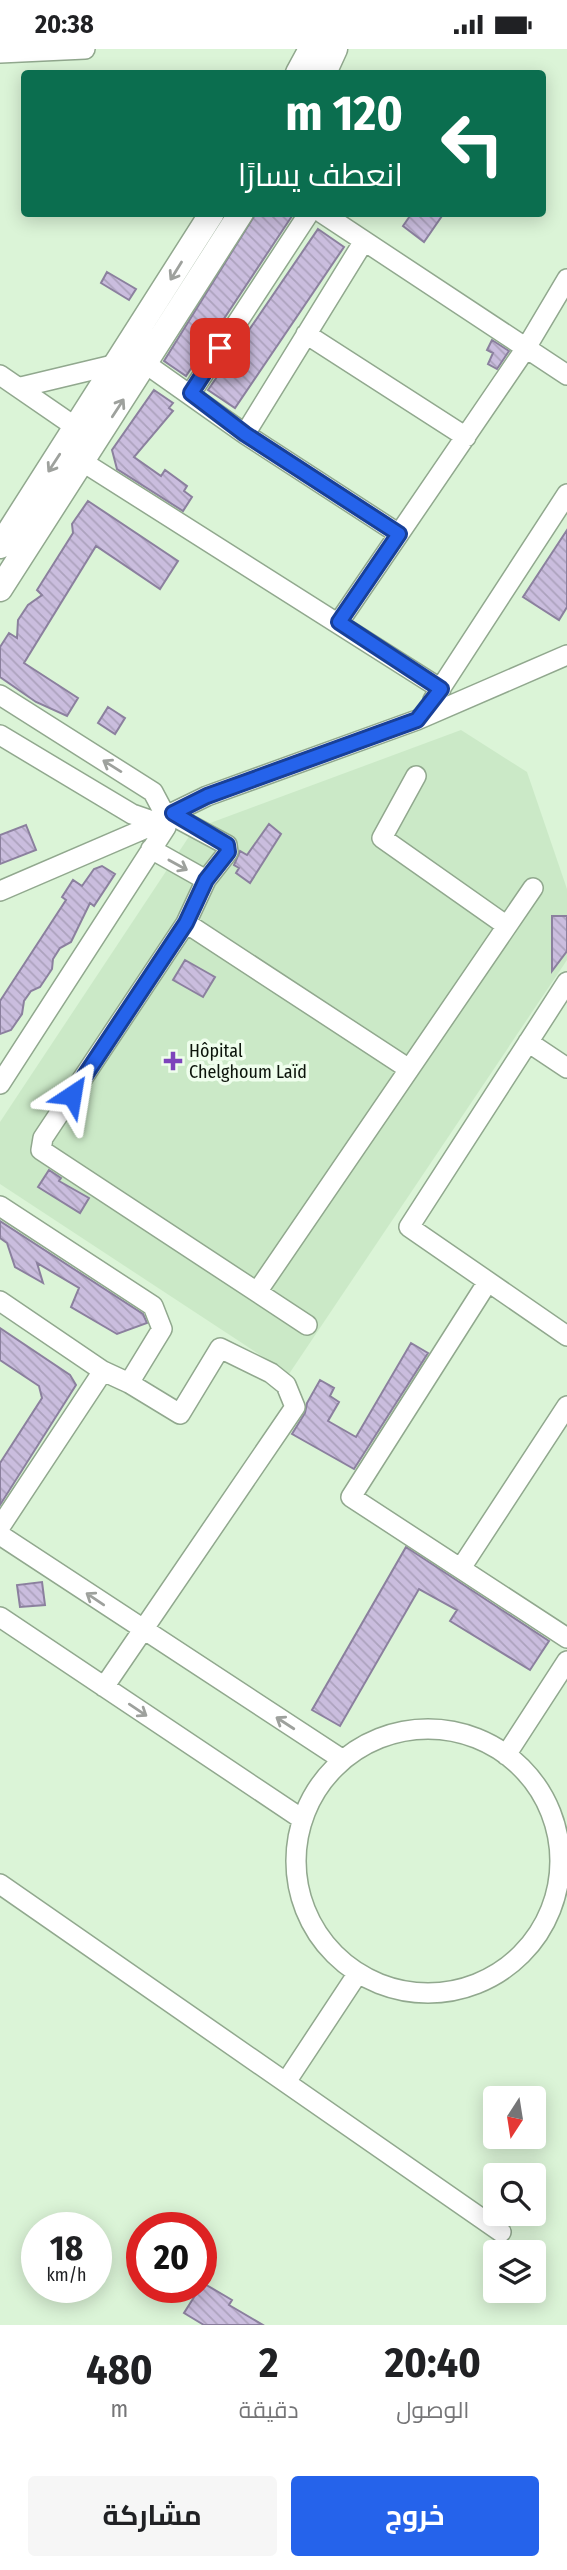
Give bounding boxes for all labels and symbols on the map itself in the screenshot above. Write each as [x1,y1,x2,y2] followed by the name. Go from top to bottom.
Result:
[168,261,182,281] one-way arrow
[190,318,250,378] pin
[111,399,125,419] one-way arrow
[46,453,61,472] one-way arrow
[103,758,123,772] one-way arrow
[168,858,188,872] one-way arrow
[189,1040,307,1083] place label: Hôpital Chelghoum Laïd
[163,1051,183,1071] marker: Hôpital Chelghoum Laïd
[35,1058,109,1132] position arrow
[86,1592,105,1606] one-way arrow
[128,1702,147,1717] one-way arrow
[276,1716,296,1730] one-way arrow
[483,2086,546,2149] north arrow
[126,2212,217,2303] speed limit sign: 20

